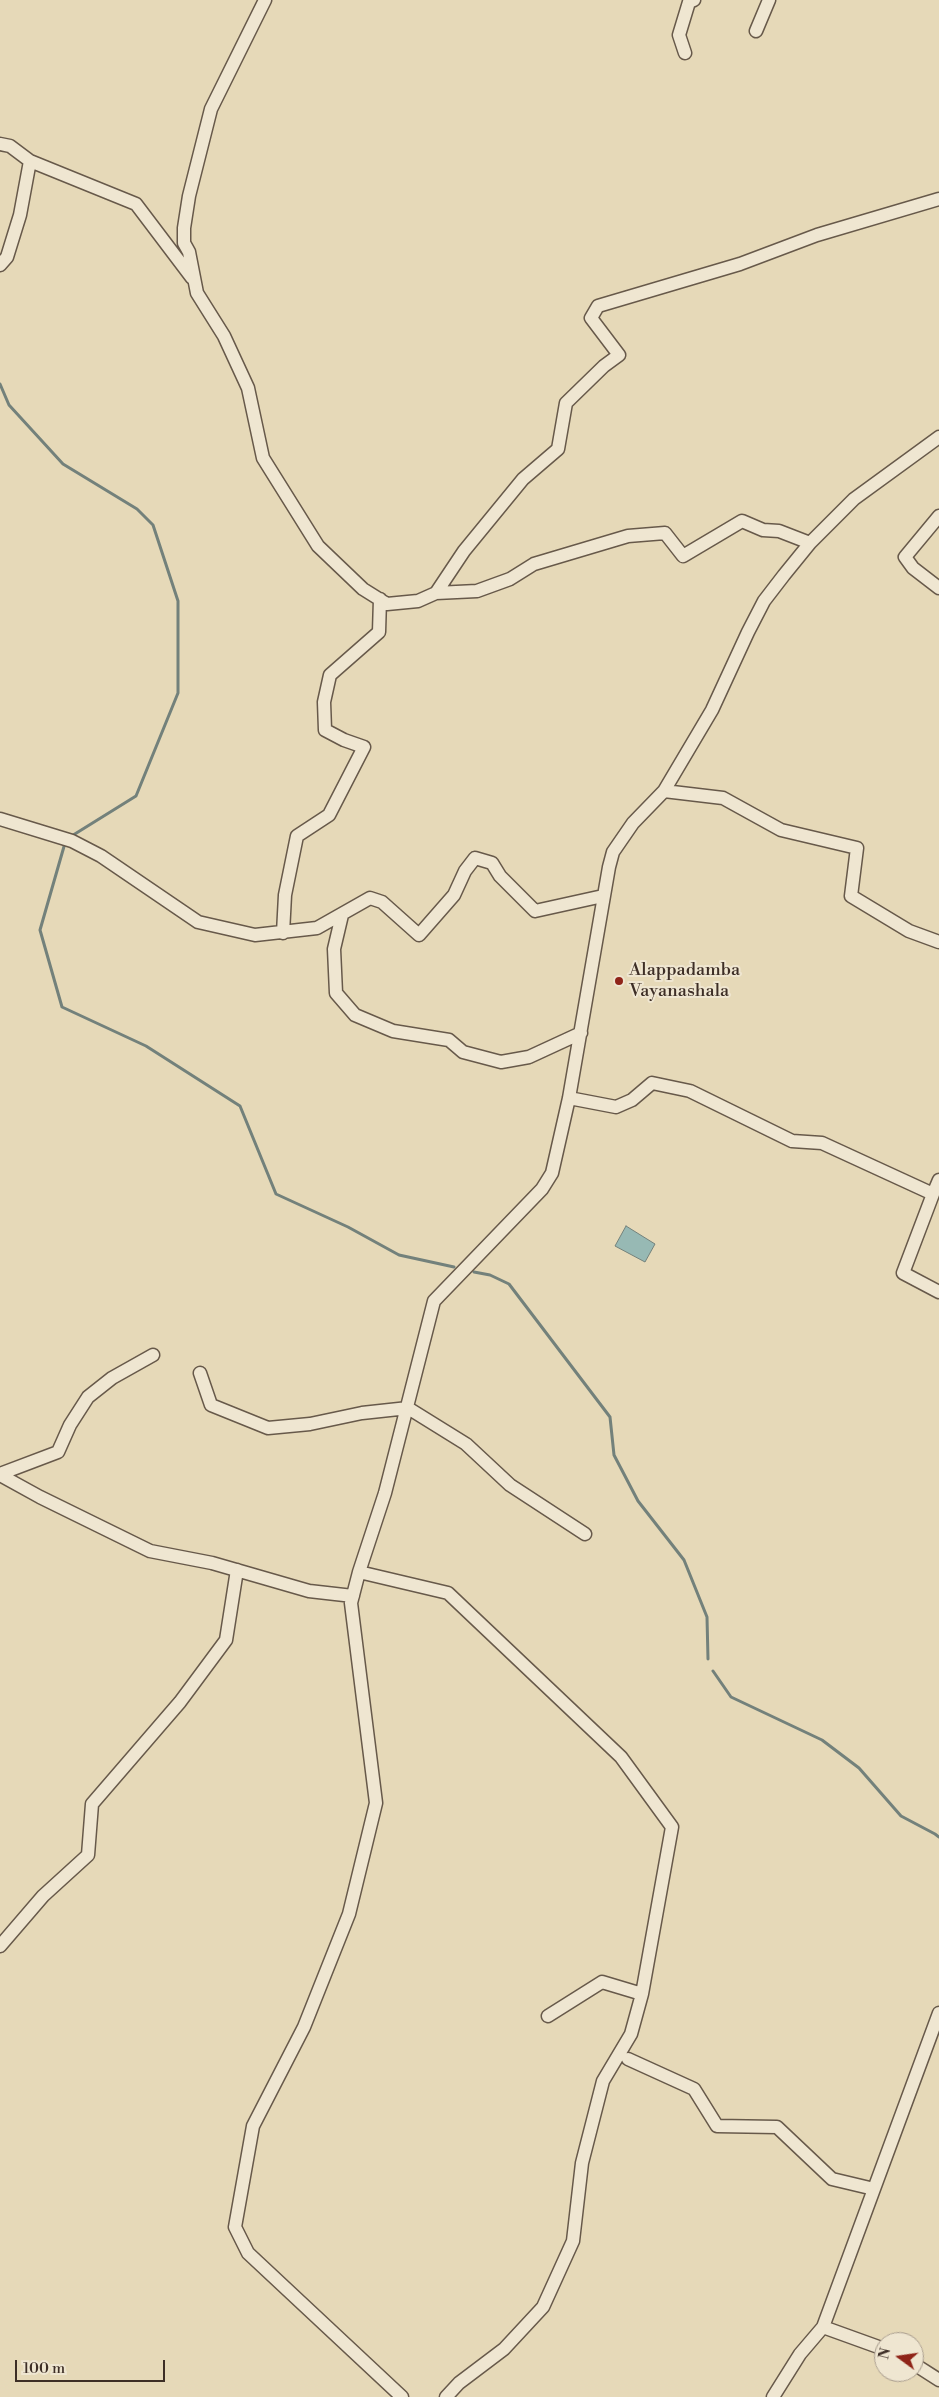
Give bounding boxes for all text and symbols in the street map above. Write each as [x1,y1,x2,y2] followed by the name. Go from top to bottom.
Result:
[629,960,740,1002] place label: Alappadamba Vayanashala
[613,975,625,987] marker: Alappadamba Vayanashala
[874,2332,924,2382] north arrow
[875,2346,895,2361] text: N
[18,2350,168,2382] scale bar
[23,2359,65,2378] text: 100 m

